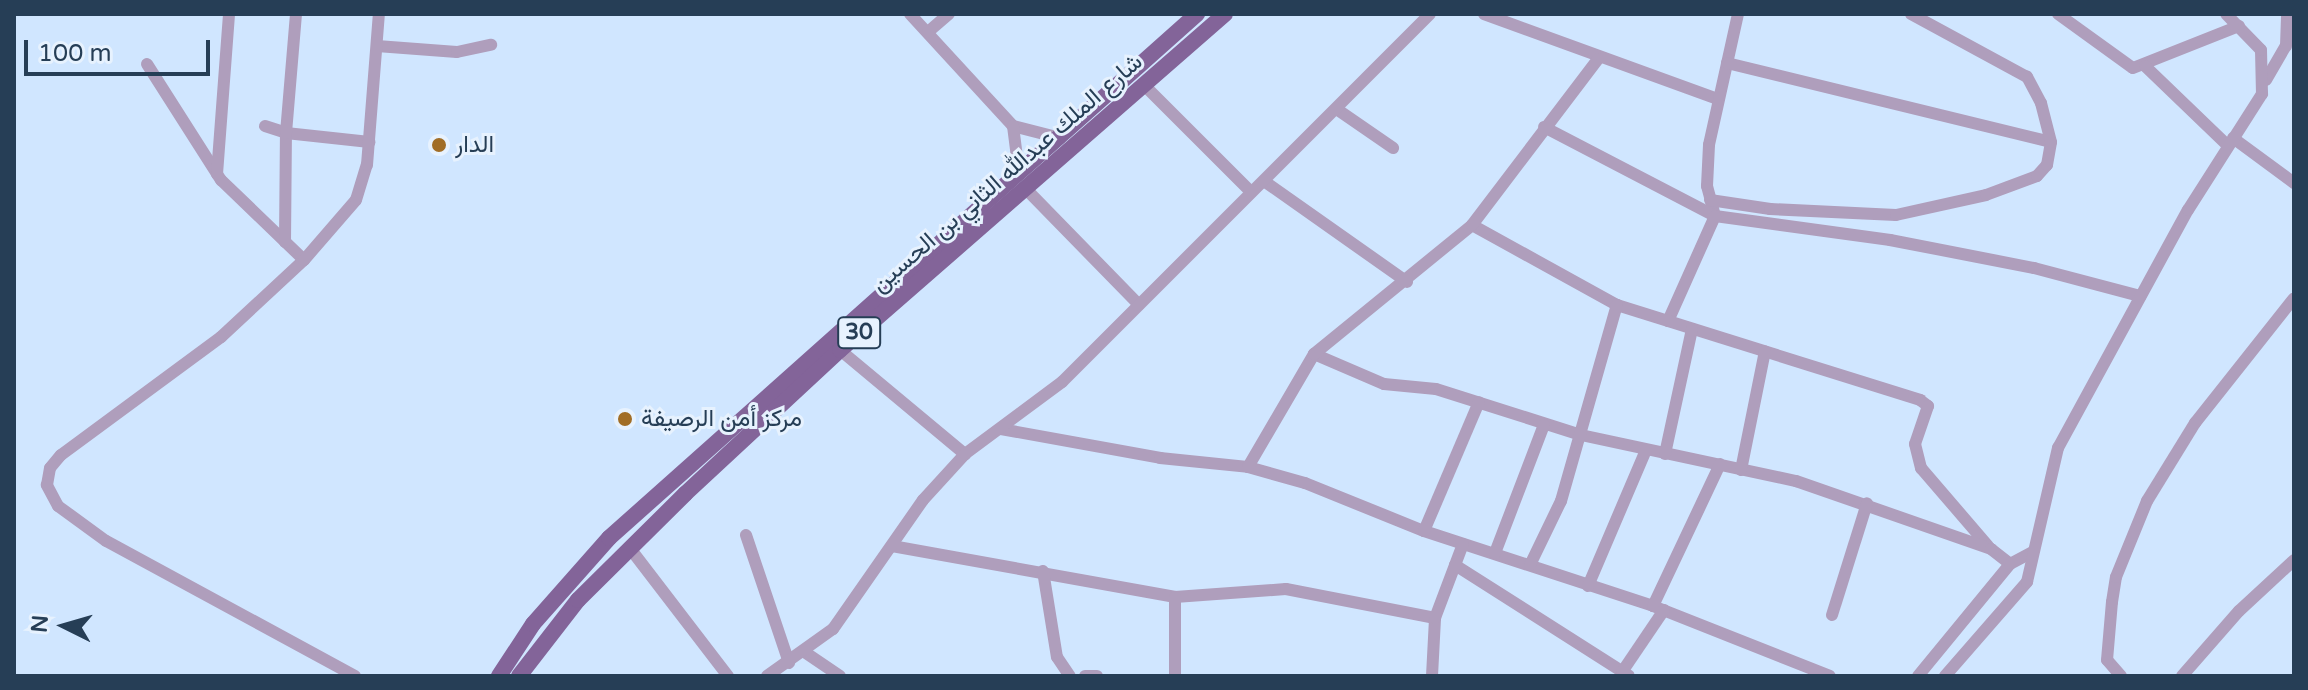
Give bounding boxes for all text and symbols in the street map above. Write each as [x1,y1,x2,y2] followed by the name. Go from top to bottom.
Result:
[28,24,214,74] scale bar
[38,39,112,68] text: 100 m
[866,47,1148,299] street label: شارع الملك عبدالله الثاني بن الحسين
[455,131,494,159] place label: الدار
[430,136,448,154] marker: الدار
[837,315,881,351] road number: 30
[641,405,802,433] place label: مركز أمن الرصيفة
[616,410,634,428] marker: مركز أمن الرصيفة
[24,586,104,666] north arrow
[26,614,54,634] text: N

